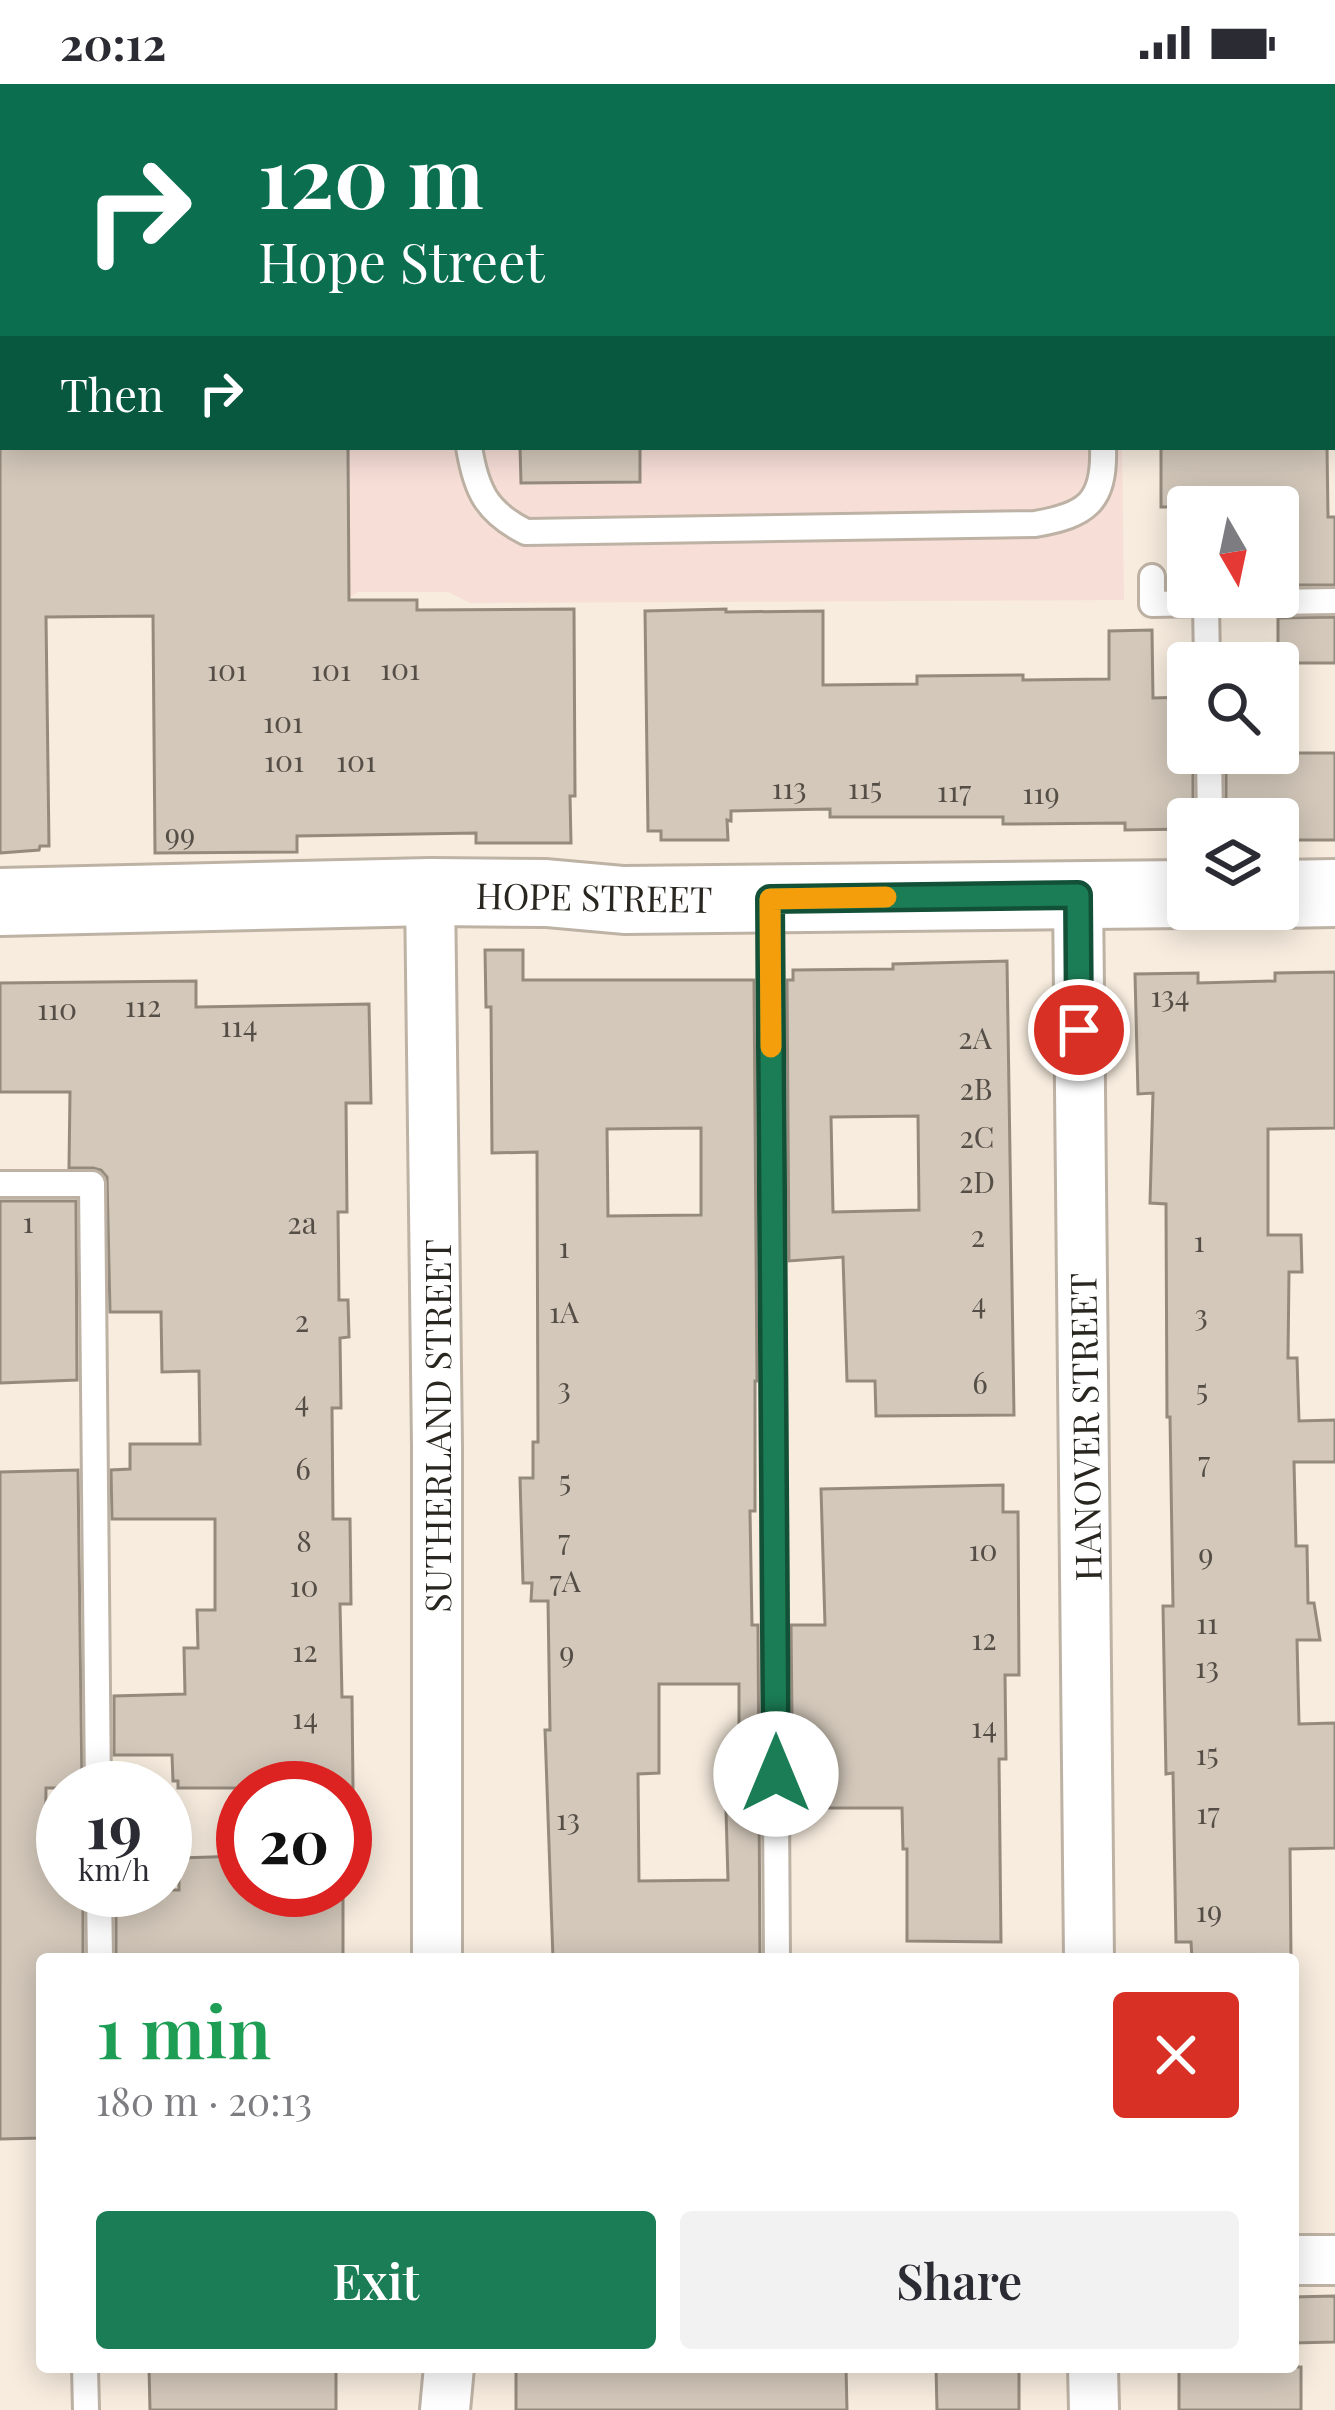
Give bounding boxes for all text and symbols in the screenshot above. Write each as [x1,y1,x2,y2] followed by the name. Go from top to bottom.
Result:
[60,12,166,72] text: 20:12
[258,118,484,230] text: 120 m
[60,132,216,288] icon: right
[258,225,545,297] text: Hope Street
[188,360,254,426] icon: right
[60,363,164,423] text: Then
[1167,486,1299,618] north arrow
[1167,486,1299,930] map controls
[1167,642,1299,774] button: search
[380,648,420,688] house number: 101
[207,649,247,689] house number: 101
[311,649,351,689] house number: 101
[263,701,303,741] house number: 101
[264,740,304,780] house number: 101
[336,740,376,780] house number: 101
[771,767,807,807] house number: 113
[848,767,882,807] house number: 115
[937,770,971,810] house number: 117
[1022,772,1060,812] house number: 119
[1167,798,1299,930] button: layers
[165,813,195,853] house number: 99
[475,870,713,922] street label: HOPE STREET
[1151,975,1189,1015] house number: 134
[1028,979,1130,1081] pin
[125,985,161,1025] house number: 112
[37,988,77,1028] house number: 110
[1046,997,1112,1063] icon: arrive
[220,1005,258,1045] house number: 114
[958,1017,993,1057] house number: 2A
[959,1068,993,1108] house number: 2B
[959,1116,995,1156] house number: 2C
[959,1161,995,1201] house number: 2D
[22,1201,34,1241] house number: 1
[287,1202,317,1242] house number: 2a
[971,1215,985,1255] house number: 2
[1193,1220,1205,1260] house number: 1
[558,1226,570,1266] house number: 1
[412,1239,460,1613] street label: SUTHERLAND STREET
[1057,1272,1111,1582] street label: HANOVER STREET
[972,1282,986,1322] house number: 4
[549,1291,580,1331] house number: 1A
[1194,1294,1208,1334] house number: 3
[295,1300,309,1340] house number: 2
[972,1362,988,1402] house number: 6
[557,1367,571,1407] house number: 3
[1196,1369,1208,1409] house number: 5
[295,1380,309,1420] house number: 4
[1198,1441,1210,1481] house number: 7
[295,1448,311,1488] house number: 6
[559,1460,571,1500] house number: 5
[558,1519,570,1559] house number: 7
[296,1520,312,1560] house number: 8
[968,1529,998,1569] house number: 10
[1198,1533,1214,1573] house number: 9
[549,1560,582,1600] house number: 7A
[289,1565,319,1605] house number: 10
[1196,1602,1218,1642] house number: 11
[971,1618,997,1658] house number: 12
[292,1630,318,1670] house number: 12
[559,1631,575,1671] house number: 9
[1195,1646,1219,1686] house number: 13
[292,1697,318,1737] house number: 14
[971,1706,997,1746] house number: 14
[713,1711,839,1837] position arrow
[1195,1733,1219,1773] house number: 15
[216,1761,372,1917] speed limit sign: 20
[86,1784,142,1864] text: 19
[1196,1792,1220,1832] house number: 17
[556,1798,580,1838] house number: 13
[78,1849,150,1889] text: km/h
[1196,1890,1222,1930] house number: 19
[96,1981,271,2077] text: 1 min
[1113,1992,1239,2118] button: close
[96,2074,312,2126] text: 180 m · 20:13
[96,2211,656,2349] button: Exit
[680,2211,1239,2349] button: Share

